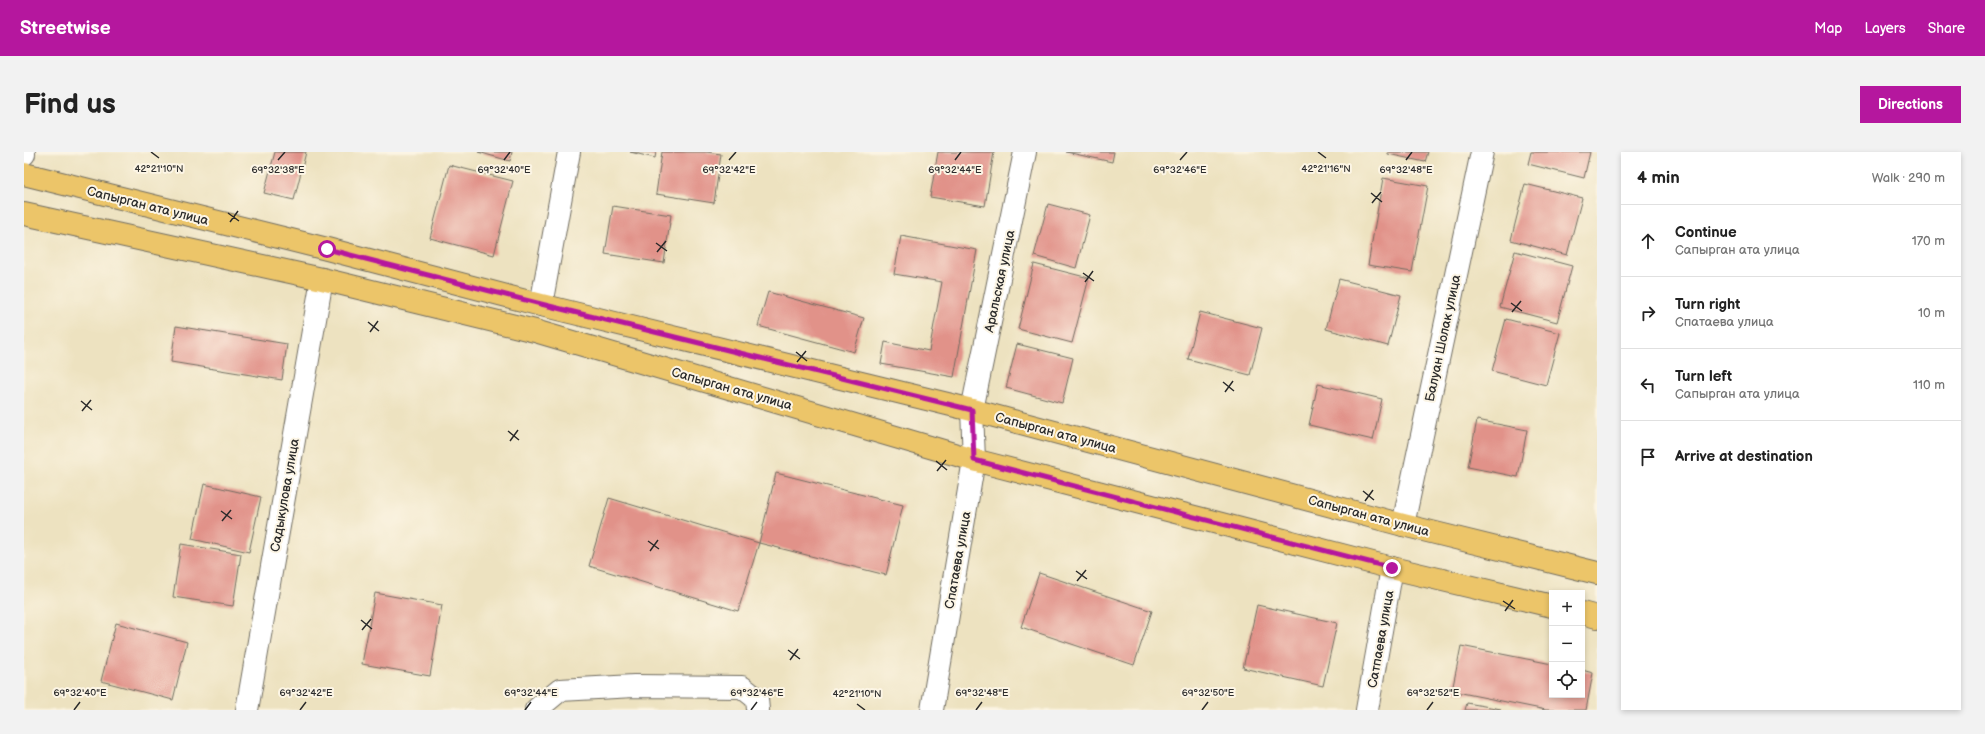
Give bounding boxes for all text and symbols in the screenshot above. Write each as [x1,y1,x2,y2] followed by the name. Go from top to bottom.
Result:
[20,17,111,40] text: Streetwise
[1814,20,1842,37] text: Map
[1864,20,1906,37] text: Layers
[1928,20,1965,37] text: Share
[1860,86,1961,123] button: Directions
[24,88,116,121] text: Find us
[134,163,184,175] text: 42°21'10"N
[1301,163,1351,175] text: 42°21'16"N
[251,164,305,176] text: 69°32'38"E
[477,164,531,176] text: 69°32'40"E
[702,164,756,176] text: 69°32'42"E
[928,164,982,176] text: 69°32'44"E
[1153,164,1207,176] text: 69°32'46"E
[1379,164,1433,176] text: 69°32'48"E
[1637,168,1680,188] text: 4 min
[1872,170,1945,186] text: Walk · 290 m
[85,183,210,229] street label: Сапырган ата улица
[1675,223,1737,242] text: Continue
[981,228,1019,335] street label: Аральская улица
[1637,230,1659,252] icon: ahead
[1912,233,1945,249] text: 170 m
[318,240,336,258] route start
[1675,242,1800,258] text: Сапырган ата улица
[1422,273,1464,403] street label: Балуан Шолак улица
[1675,295,1740,314] text: Turn right
[1637,302,1659,324] icon: right
[1918,305,1945,321] text: 10 m
[1675,314,1774,330] text: Спатаева улица
[670,364,794,414] street label: Сапырган ата улица
[1675,367,1732,386] text: Turn left
[1637,374,1659,396] icon: left
[1913,377,1945,393] text: 110 m
[1675,386,1800,402] text: Сапырган ата улица
[993,409,1118,457] street label: Сапырган ата улица
[267,437,303,553] street label: Садыкулова улица
[1637,446,1659,468] icon: arrive
[1675,447,1813,466] text: Arrive at destination
[1306,492,1431,540] street label: Сапырган ата улица
[942,510,974,610] street label: Спатаева улица
[1383,559,1401,577] route end
[1365,589,1398,689] street label: Сатпаева улица
[1549,590,1585,698] map controls
[1549,590,1585,626] button: +
[1549,626,1585,662] button: −
[1549,662,1585,698] button: locate
[53,687,107,699] text: 69°32'40"E
[279,687,333,699] text: 69°32'42"E
[504,687,558,699] text: 69°32'44"E
[730,687,784,699] text: 69°32'46"E
[955,687,1009,699] text: 69°32'48"E
[1182,687,1235,699] text: 69°32'50"E
[1407,687,1460,699] text: 69°32'52"E
[832,688,882,700] text: 42°21'10"N

